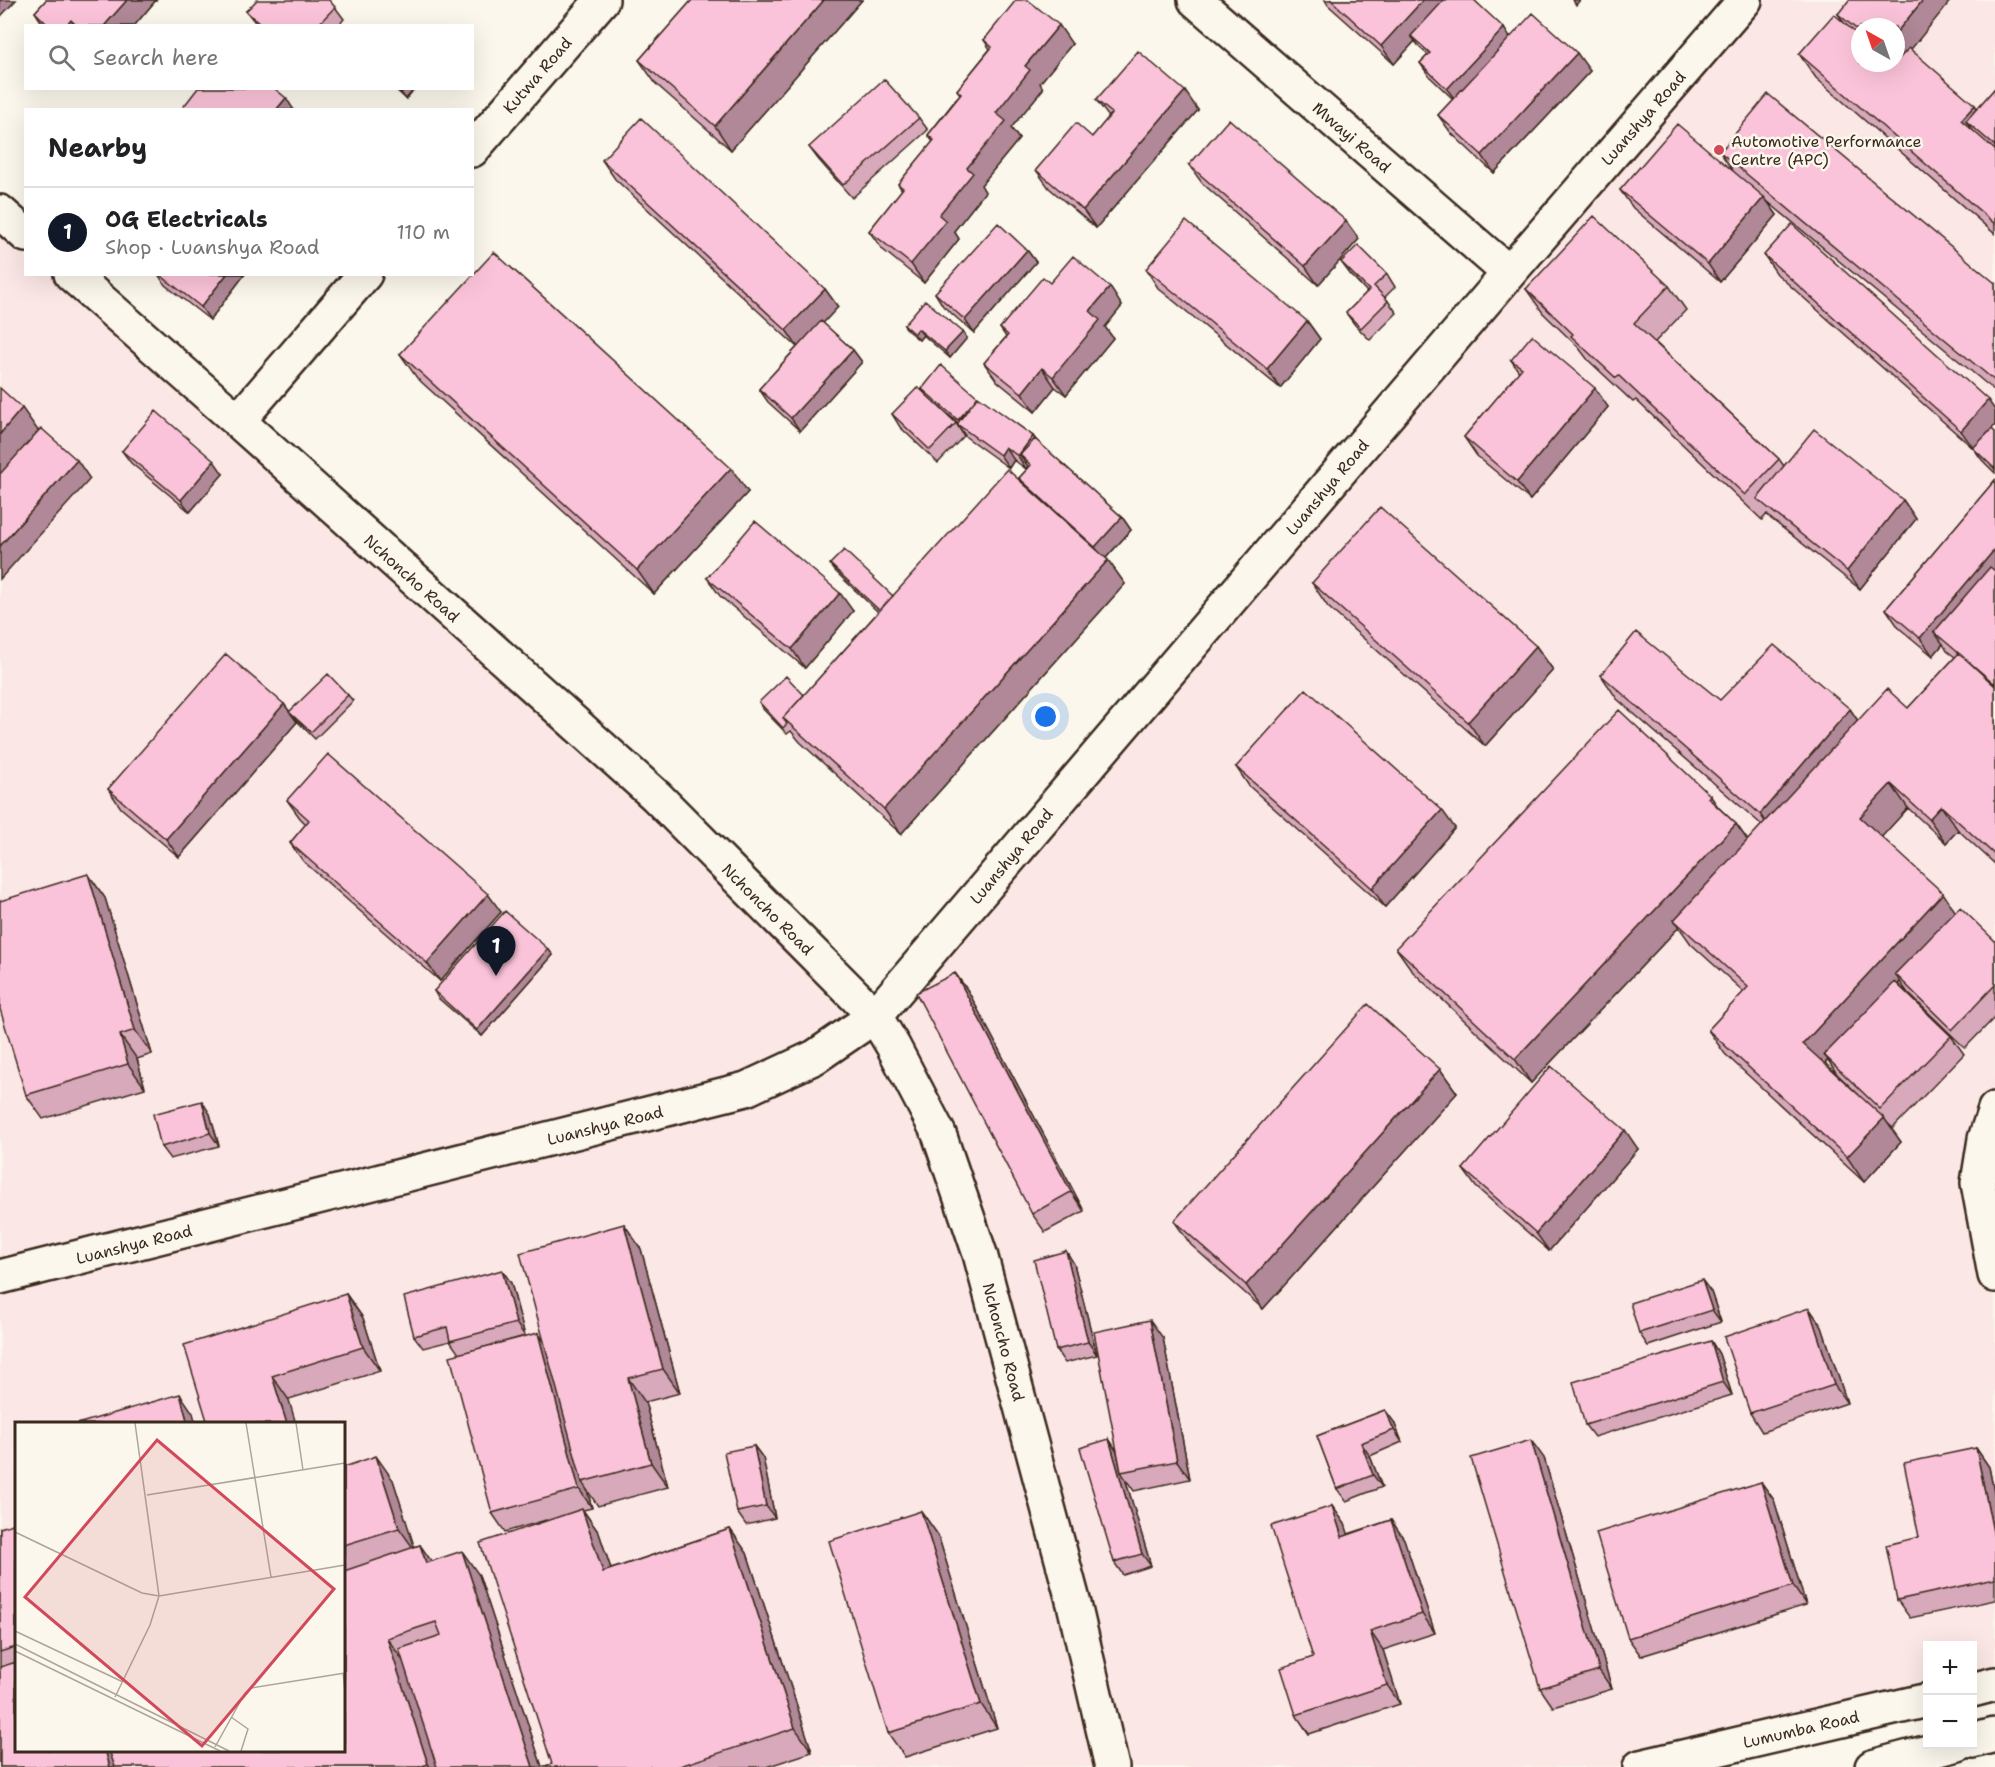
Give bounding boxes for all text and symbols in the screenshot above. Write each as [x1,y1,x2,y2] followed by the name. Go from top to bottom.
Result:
[1851,18,1905,72] north arrow
[24,24,474,90] search box
[498,33,576,118] street label: Kutwa Road
[45,41,78,74] icon: search
[93,43,219,72] text: Search here
[1596,67,1690,170] street label: Luanshya Road
[1308,97,1395,177] street label: Mwayi Road
[48,130,147,165] text: Nearby
[1731,131,1922,170] place label: Automotive Performance Centre (APC)
[1712,143,1726,157] marker: Automotive Performance Centre (APC)
[105,205,268,234] text: OG Electricals
[63,219,72,245] text: 1
[396,219,450,245] text: 110 m
[105,234,319,260] text: Shop · Luanshya Road
[1281,435,1374,540] street label: Luanshya Road
[359,530,464,627] street label: Nchoncho Road
[1031,702,1060,731] your location
[965,804,1058,909] street label: Luanshya Road
[717,859,818,960] street label: Nchoncho Road
[476,926,516,976] pin: 1
[545,1101,665,1150] street label: Luanshya Road
[74,1220,194,1269] street label: Luanshya Road
[978,1281,1029,1404] street label: Nchoncho Road
[15,1422,345,1752] inset map
[1923,1641,1977,1749] map controls
[1923,1641,1977,1695] button: +
[1923,1695,1977,1749] button: −
[1741,1706,1861,1753] street label: Lumumba Road

